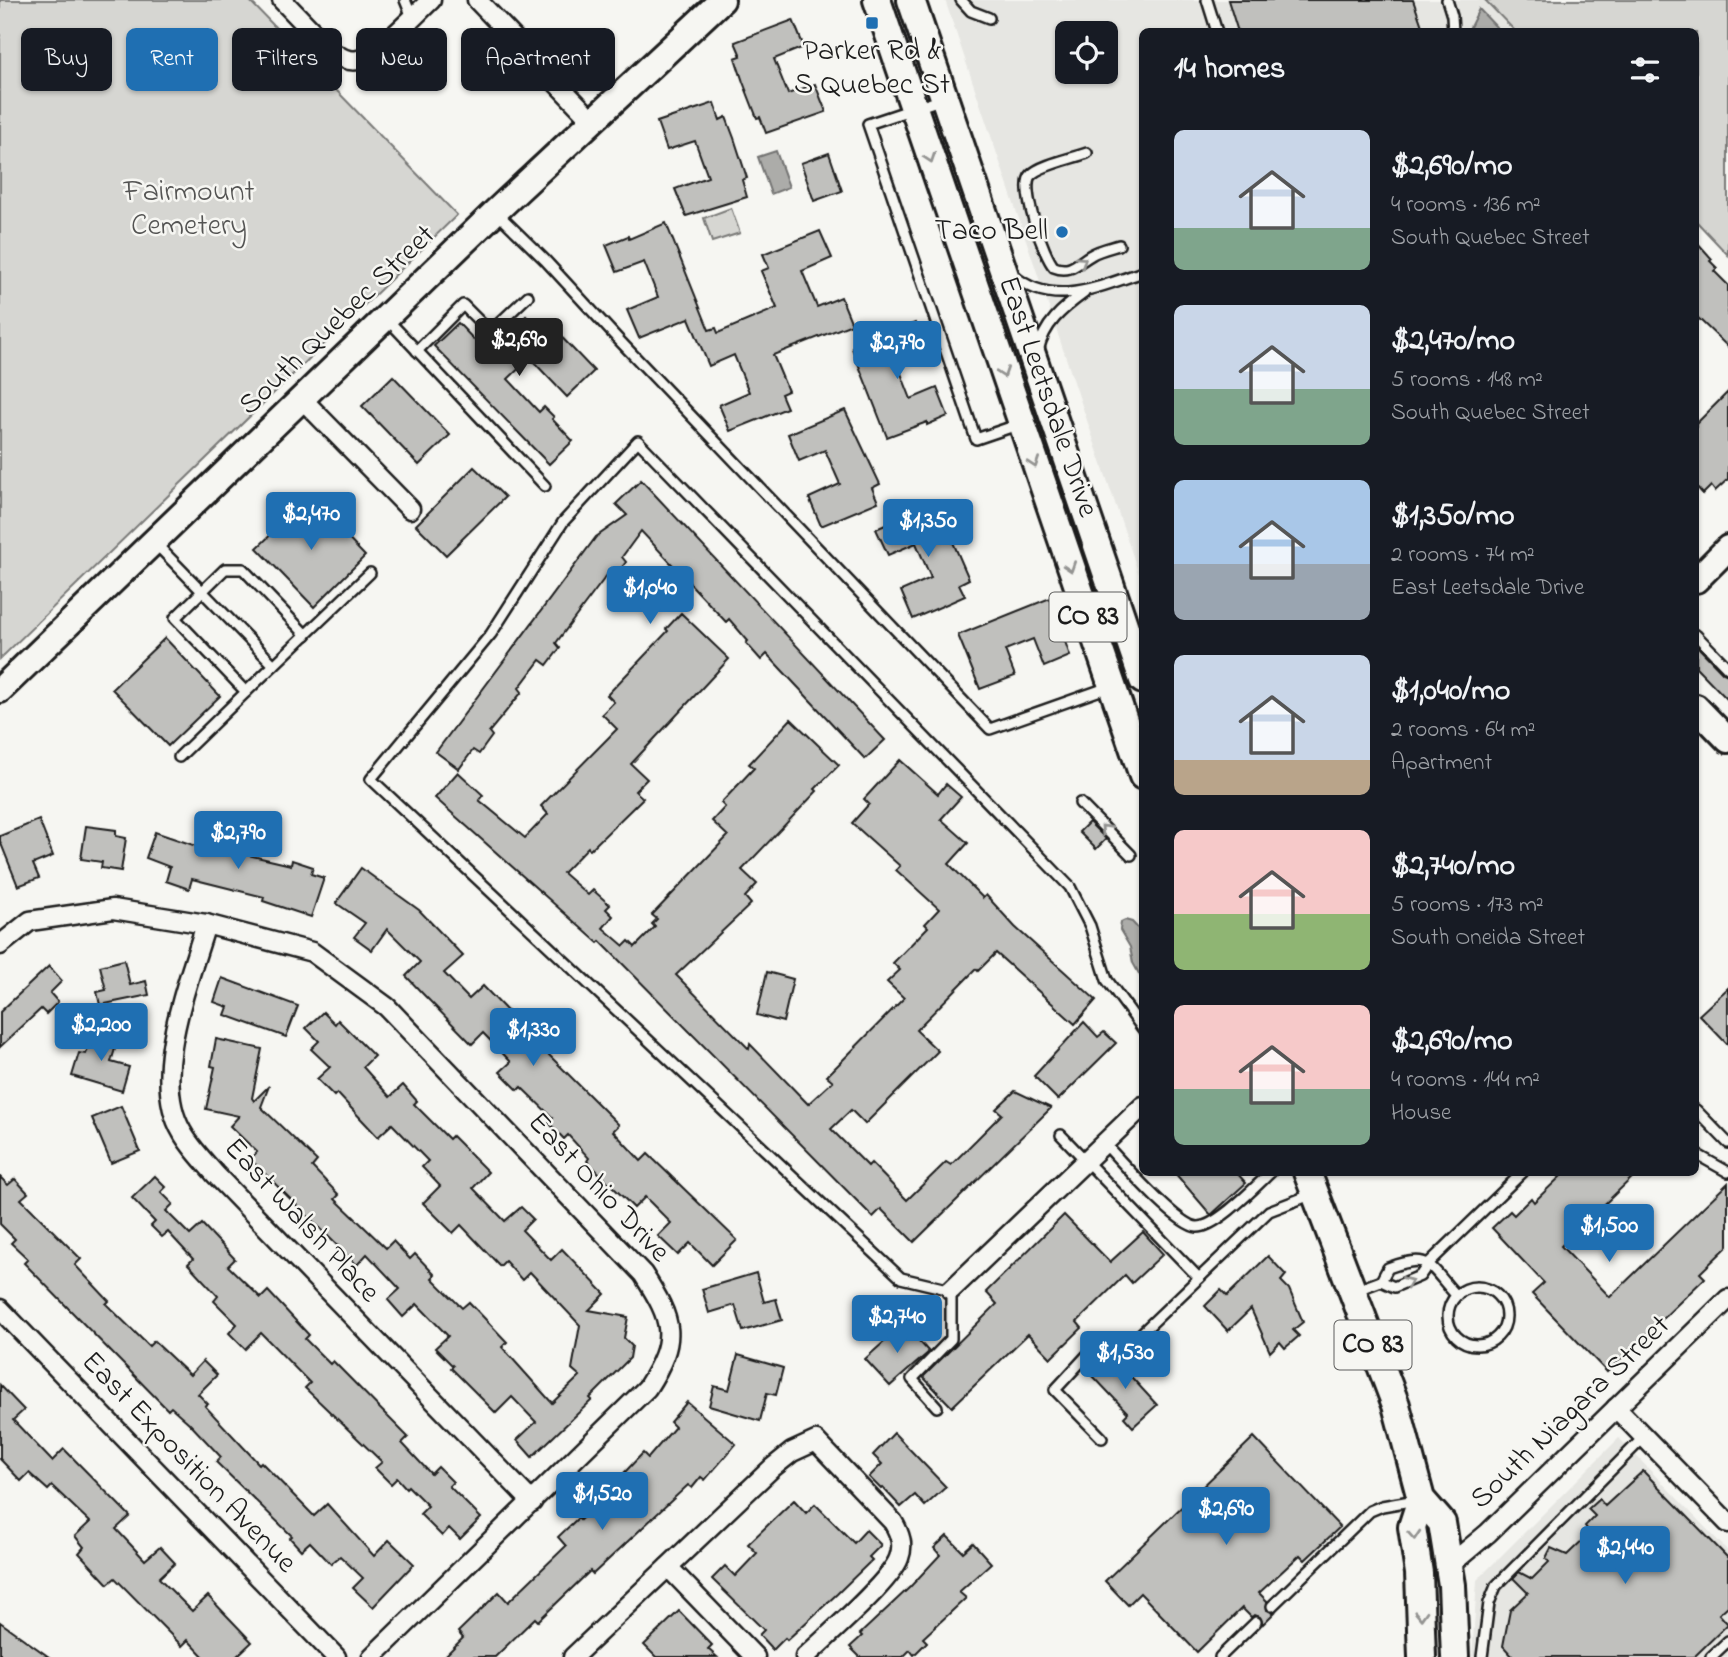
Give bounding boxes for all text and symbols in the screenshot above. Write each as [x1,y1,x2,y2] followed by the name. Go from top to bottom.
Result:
[864,15,880,31] marker: Parker Rd & S Quebec St
[1055,21,1118,84] map controls
[1055,21,1118,84] button: locate
[21,28,112,91] chip: Buy
[126,28,218,91] chip: Rent
[232,28,342,91] chip: Filters
[356,28,447,91] chip: New
[461,28,615,91] chip: Apartment
[794,30,950,108] place label: Parker Rd & S Quebec St
[1174,48,1285,92] text: 14 homes
[1626,51,1664,89] icon: filters
[1391,145,1513,189] text: $2,690/mo
[922,151,936,163] one-way arrow
[1230,158,1314,242] icon: home
[122,171,255,249] park label: Fairmount Cemetery
[1391,189,1541,222] text: 4 rooms · 136 m²
[934,210,1048,254] place label: Taco Bell
[229,215,447,427] street label: South Quebec Street
[1391,222,1590,255] text: South Quebec Street
[1054,224,1070,240] marker: Taco Bell
[1074,257,1087,269] one-way arrow
[985,271,1109,524] street label: East Leetsdale Drive
[462,318,576,378] pin: $2,690
[1391,320,1515,364] text: $2,470/mo
[840,322,954,381] pin: $2,790
[491,324,547,357] text: $2,690
[869,327,925,360] text: $2,790
[1230,333,1314,417] icon: home
[1391,364,1543,397] text: 5 rooms · 148 m²
[995,366,1009,378] one-way arrow
[1391,397,1590,430] text: South Quebec Street
[1026,456,1040,469] one-way arrow
[254,492,368,552] pin: $2,470
[1391,495,1515,539] text: $1,350/mo
[282,498,340,531] text: $2,470
[871,500,985,559] pin: $1,350
[899,505,957,538] text: $1,350
[1230,508,1314,592] icon: home
[1391,539,1535,572] text: 2 rooms · 74 m²
[1062,560,1076,572] one-way arrow
[593,566,707,626] pin: $1,040
[623,572,677,605] text: $1,040
[1391,572,1584,605] text: East Leetsdale Drive
[1050,592,1126,642] road number: CO 83
[1391,670,1510,714] text: $1,040/mo
[1230,683,1314,767] icon: home
[1391,714,1535,747] text: 2 rooms · 64 m²
[1391,747,1492,780] text: Apartment
[181,812,295,871] pin: $2,790
[210,817,266,850] text: $2,790
[1101,825,1114,838] one-way arrow
[1391,845,1515,889] text: $2,740/mo
[1230,858,1314,942] icon: home
[1391,889,1544,922] text: 5 rooms · 173 m²
[1391,922,1585,955] text: South Oneida Street
[44,1004,158,1063] pin: $2,200
[71,1009,131,1042] text: $2,200
[476,1009,590,1068] pin: $1,330
[506,1014,560,1047] text: $1,330
[1391,1020,1513,1064] text: $2,690/mo
[1230,1033,1314,1117] icon: home
[1391,1064,1540,1097] text: 4 rooms · 144 m²
[1391,1097,1451,1130] text: House
[516,1103,680,1274] street label: East Ohio Drive
[213,1128,390,1314] street label: East Walsh Place
[1552,1204,1666,1264] pin: $1,500
[1580,1210,1638,1243] text: $1,500
[1401,1276,1413,1290] one-way arrow
[840,1296,954,1355] pin: $2,740
[868,1301,926,1334] text: $2,740
[1461,1306,1681,1520] street label: South Niagara Street
[1334,1320,1412,1370] road number: CO 83
[1068,1332,1182,1391] pin: $1,530
[1096,1337,1154,1370] text: $1,530
[70,1342,307,1585] street label: East Exposition Avenue
[545,1472,659,1532] pin: $1,520
[572,1478,632,1511] text: $1,520
[1169,1488,1283,1547] pin: $2,690
[1198,1493,1254,1526] text: $2,690
[1568,1526,1682,1586] pin: $2,440
[1407,1530,1422,1541] one-way arrow
[1596,1532,1654,1565] text: $2,440
[1413,1610,1428,1621] one-way arrow

